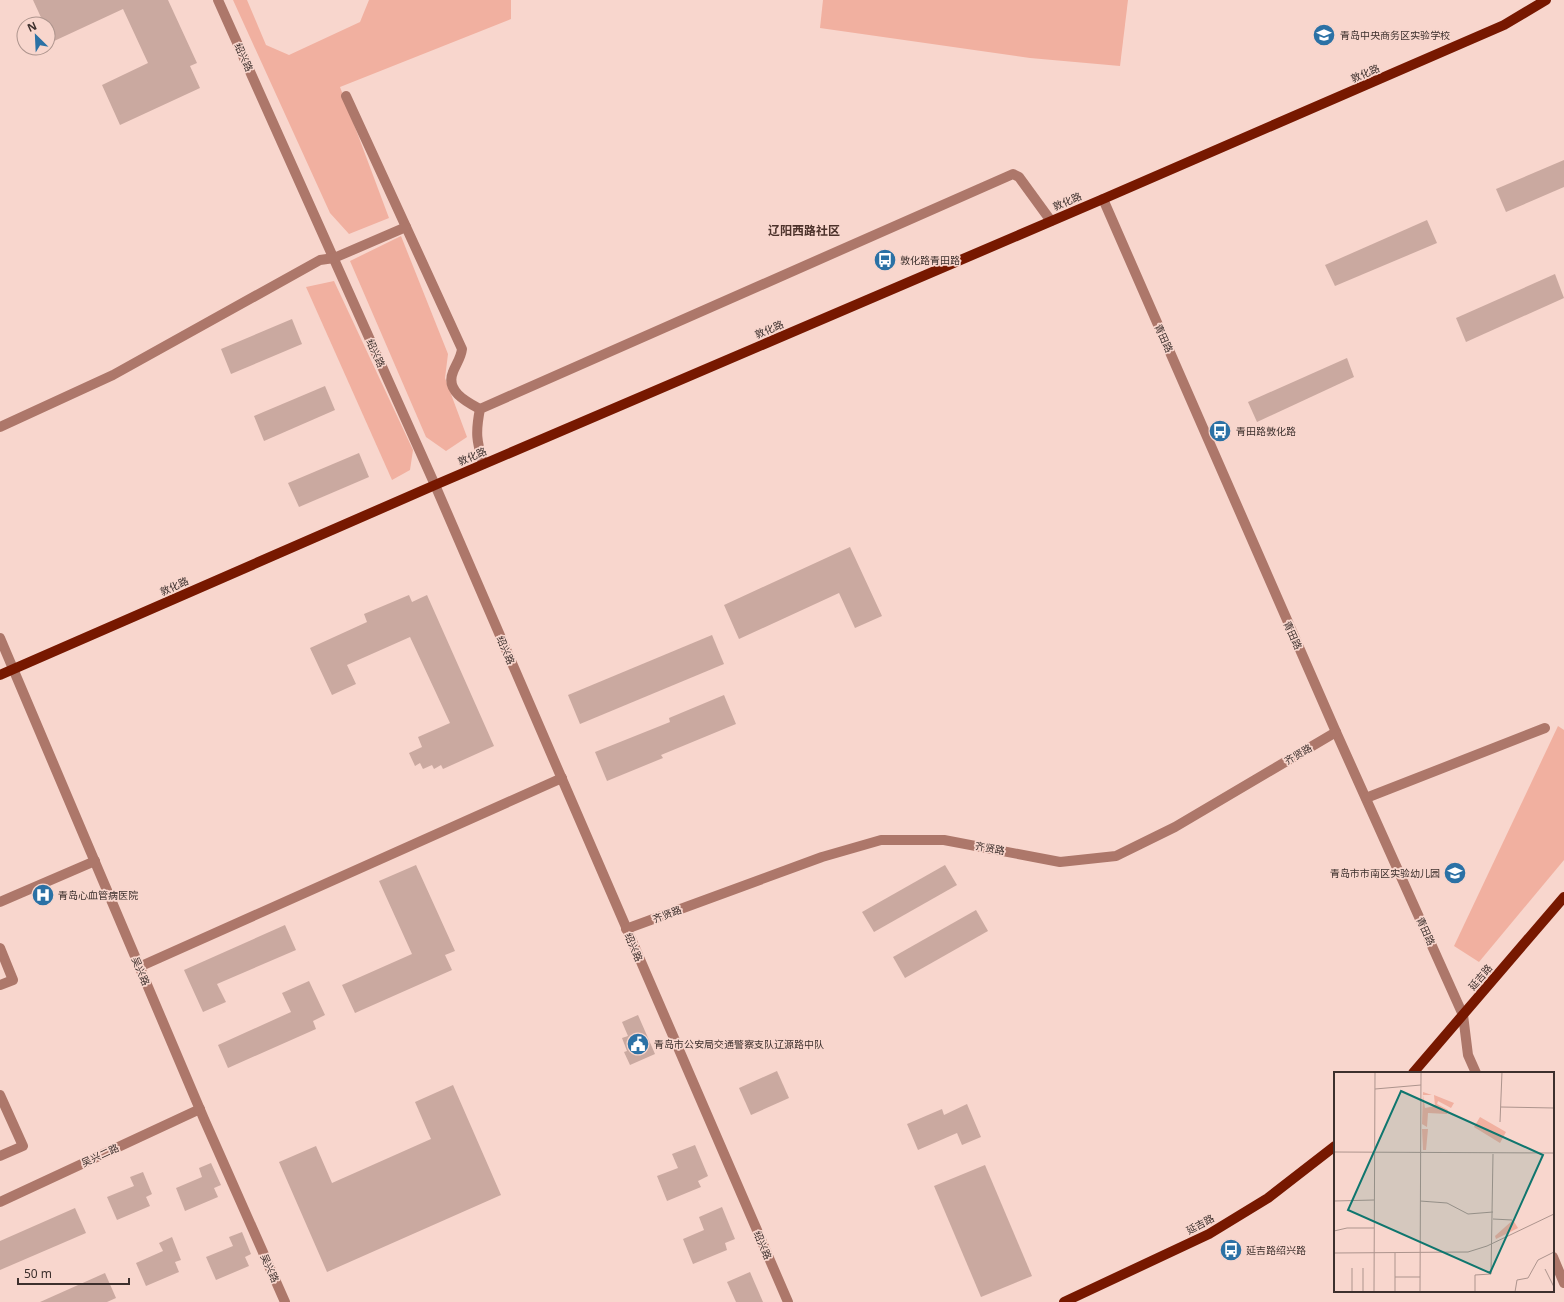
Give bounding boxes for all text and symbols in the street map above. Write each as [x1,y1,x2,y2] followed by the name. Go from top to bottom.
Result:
[16,16,56,56] north arrow
[25,18,39,35] text: N
[1311,22,1337,48] school or university icon: 青岛中央商务区实验学校
[1340,28,1450,42] place label: 青岛中央商务区实验学校
[232,40,256,74] street label: 绍兴路
[1348,61,1382,85] street label: 敦化路
[1050,189,1084,213] street label: 敦化路
[768,222,840,239] district label: 辽阳西路社区
[872,247,898,273] bus stop icon: 敦化路青田路
[900,253,960,267] place label: 敦化路青田路
[752,317,786,341] street label: 敦化路
[1152,321,1176,355] street label: 青田路
[364,336,388,370] street label: 绍兴路
[1207,418,1233,444] bus stop icon: 青田路敦化路
[1236,424,1296,438] place label: 青田路敦化路
[455,444,489,468] street label: 敦化路
[157,574,191,598] street label: 敦化路
[1281,618,1305,652] street label: 青田路
[494,633,518,667] street label: 绍兴路
[1282,740,1314,768] street label: 齐贤路
[974,839,1006,857] street label: 齐贤路
[1442,860,1468,886] school or university icon: 青岛市市南区实验幼儿园
[1330,866,1440,880] place label: 青岛市市南区实验幼儿园
[30,882,56,908] hospital icon: 青岛心血管病医院
[58,888,138,902] place label: 青岛心血管病医院
[651,902,683,926] street label: 齐贤路
[1414,914,1438,948] street label: 青田路
[622,930,646,964] street label: 绍兴路
[129,954,153,988] street label: 吴兴路
[1465,961,1495,993] street label: 延吉路
[625,1031,651,1057] public building icon: 青岛市公安局交通警察支队辽源路中队
[654,1037,824,1051] place label: 青岛市公安局交通警察支队辽源路中队
[1334,1072,1554,1292] inset map
[79,1140,121,1170] street label: 吴兴二路
[1183,1211,1217,1237] street label: 延吉路
[751,1228,775,1262] street label: 绍兴路
[1218,1237,1244,1263] bus stop icon: 延吉路绍兴路
[1246,1243,1306,1257] place label: 延吉路绍兴路
[258,1251,282,1285] street label: 吴兴路
[18,1260,129,1286] scale bar
[24,1265,52,1282] text: 50 m

